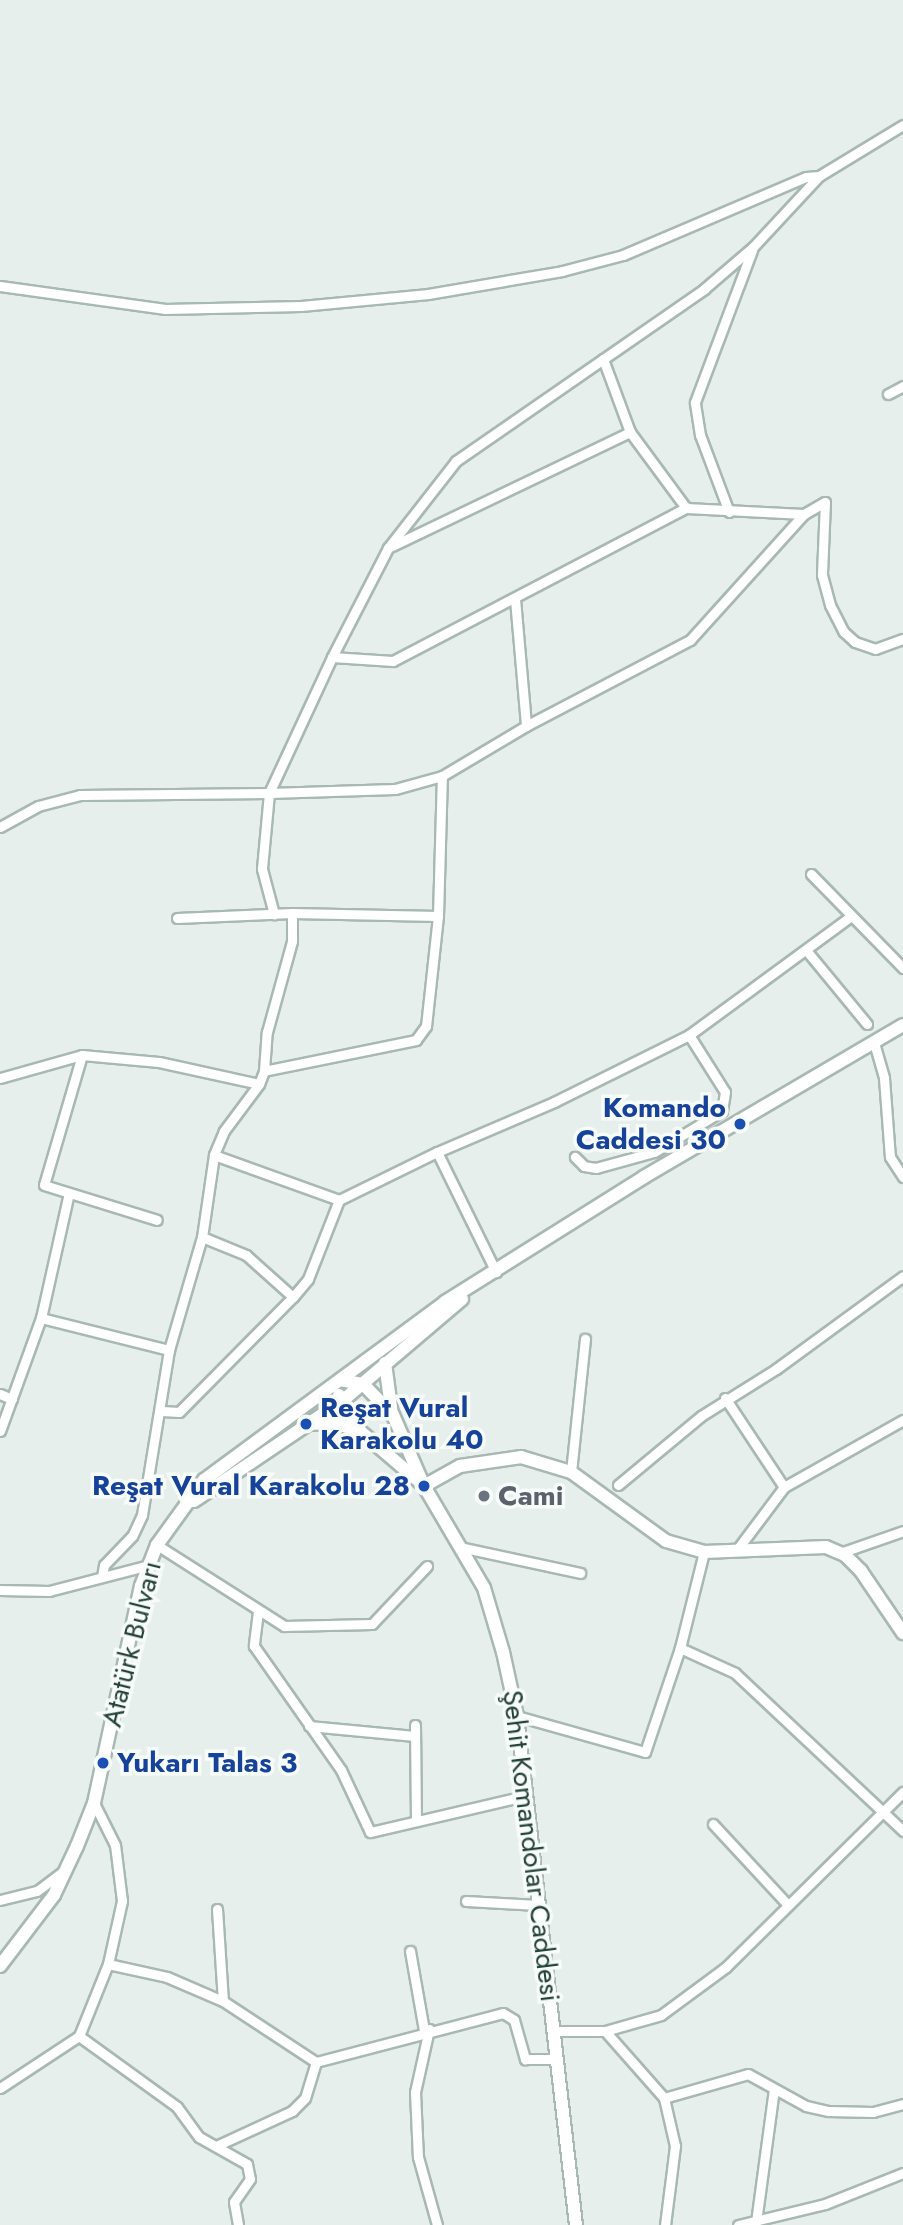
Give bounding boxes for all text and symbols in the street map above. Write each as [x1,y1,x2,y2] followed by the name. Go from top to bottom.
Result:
[576,1091,726,1157] place label: Komando Caddesi 30
[732,1116,748,1132] marker: Komando Caddesi 30
[320,1391,484,1457] place label: Reşat Vural Karakolu 40
[298,1416,314,1432] marker: Reşat Vural Karakolu 40
[92,1469,410,1503] place label: Reşat Vural Karakolu 28
[416,1478,432,1494] marker: Reşat Vural Karakolu 28
[498,1479,563,1513] place label: Cami
[476,1488,492,1504] marker: Cami
[95,1558,169,1730] street label: Atatürk Bulvarı
[495,1688,567,2004] street label: Şehit Komandolar Caddesi
[117,1746,297,1780] place label: Yukarı Talas 3
[95,1755,111,1771] marker: Yukarı Talas 3

